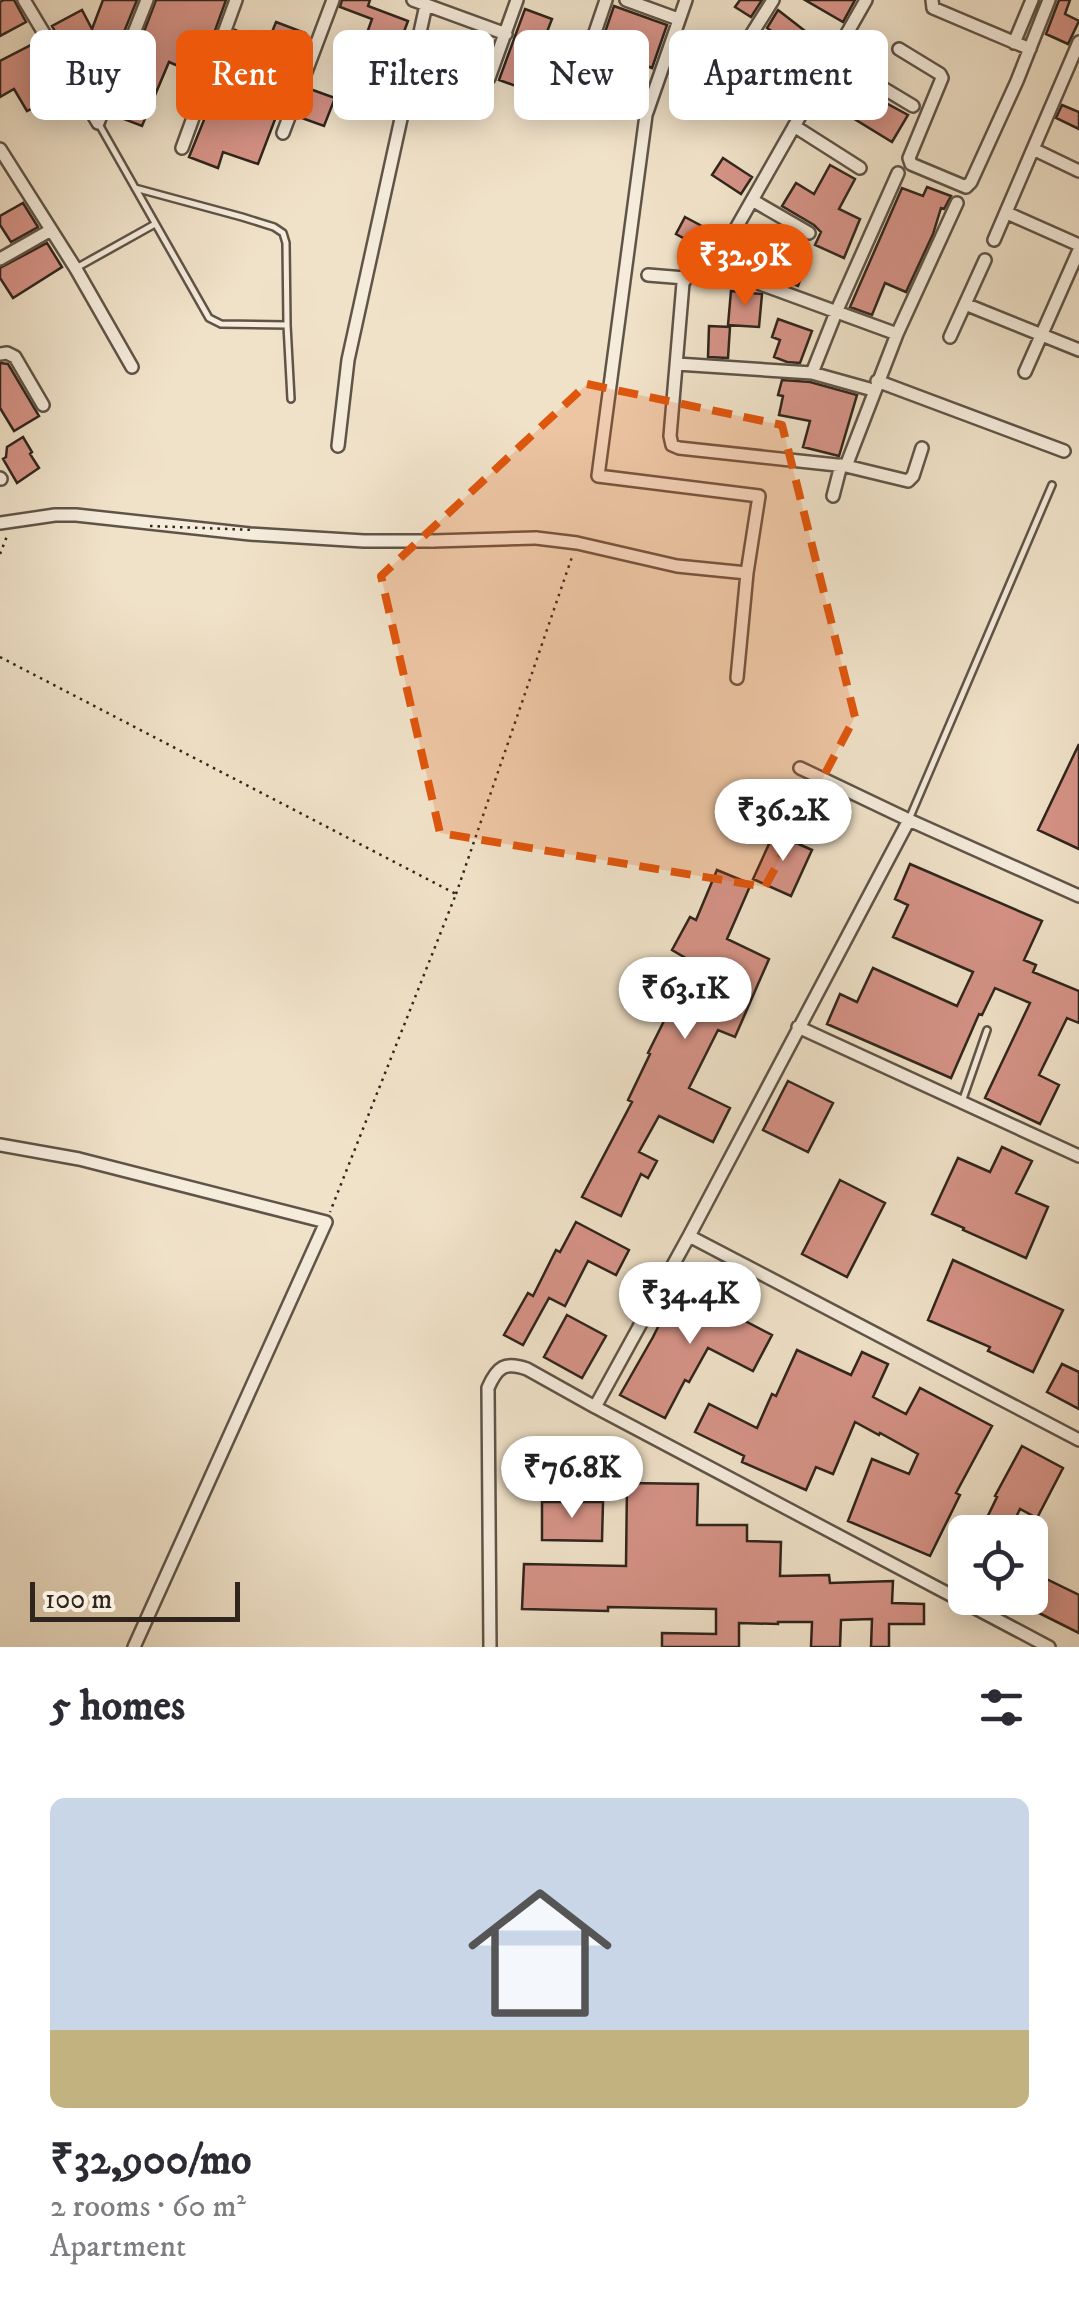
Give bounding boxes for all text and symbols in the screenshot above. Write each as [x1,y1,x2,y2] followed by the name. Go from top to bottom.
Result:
[30,30,156,120] chip: Buy
[176,30,313,120] chip: Rent
[333,30,494,120] chip: Filters
[514,30,649,120] chip: New
[669,30,888,120] chip: Apartment
[664,224,826,309] pin: ₹32.9K
[699,236,791,276] text: ₹32.9K
[702,779,864,864] pin: ₹36.2K
[737,791,829,831] text: ₹36.2K
[604,957,766,1042] pin: ₹63.1K
[641,969,729,1009] text: ₹63.1K
[609,1262,771,1347] pin: ₹34.4K
[641,1274,739,1314] text: ₹34.4K
[491,1436,653,1521] pin: ₹76.8K
[523,1448,621,1488] text: ₹76.8K
[948,1515,1048,1615] map controls
[948,1515,1048,1615] button: locate
[30,1577,240,1622] scale bar
[45,1582,112,1617] text: 100 m
[974,1680,1029,1735] icon: filters
[50,1681,185,1733] text: 5 homes
[450,1863,630,2043] icon: home
[50,2135,252,2187] text: ₹32,900/mo
[50,2187,246,2227] text: 2 rooms · 60 m²
[50,2227,186,2267] text: Apartment

